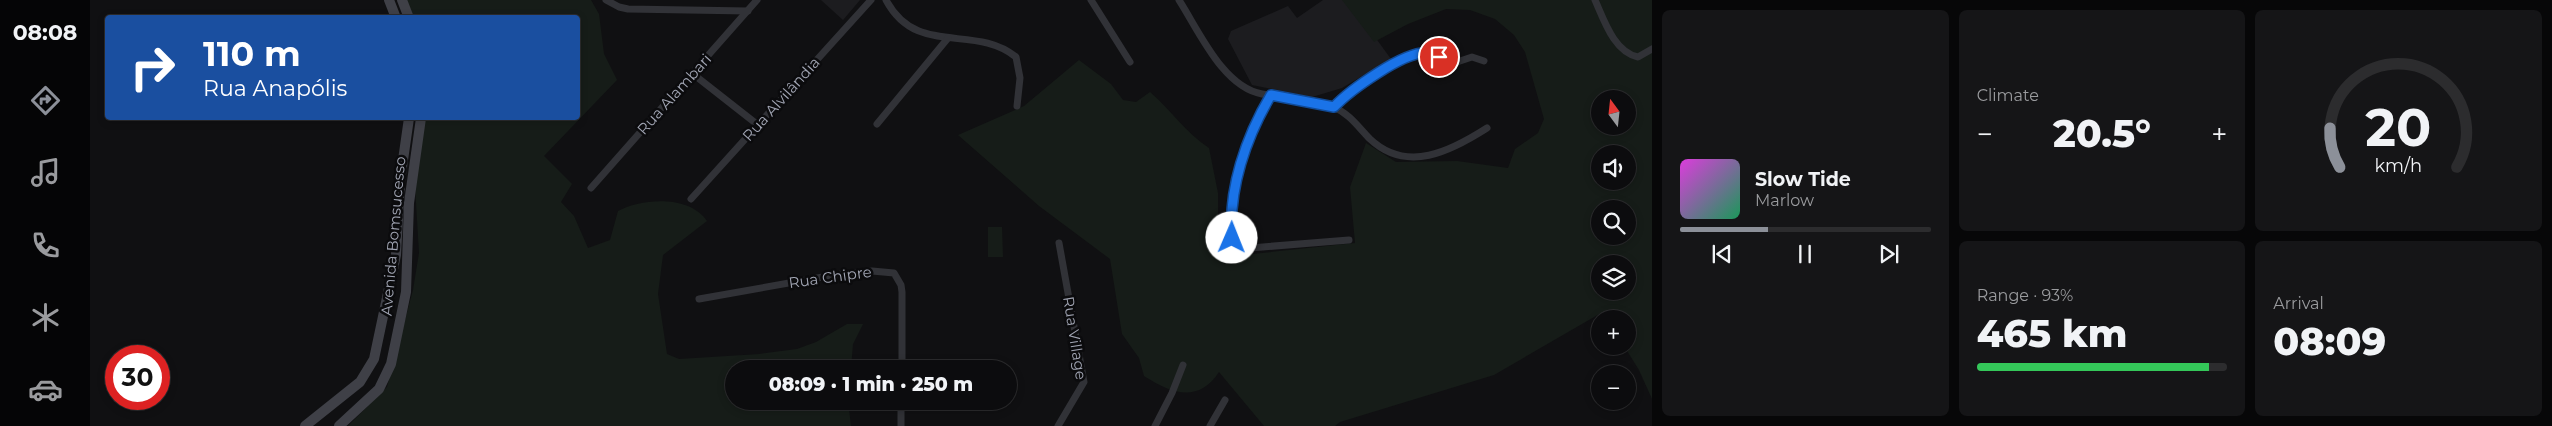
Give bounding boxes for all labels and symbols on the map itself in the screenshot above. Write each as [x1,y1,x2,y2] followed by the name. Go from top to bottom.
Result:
[1418,36,1460,78] pin
[633,50,715,138] street label: Rua Alambari
[738,53,824,145] street label: Rua Alvilândia
[1591,90,1636,135] north arrow
[377,156,409,316] street label: Avenida Bomsucesso
[1205,211,1257,263] position arrow
[787,262,873,292] street label: Rua Chipre
[1059,295,1091,381] street label: Rua Village
[105,345,170,410] speed limit sign: 30

